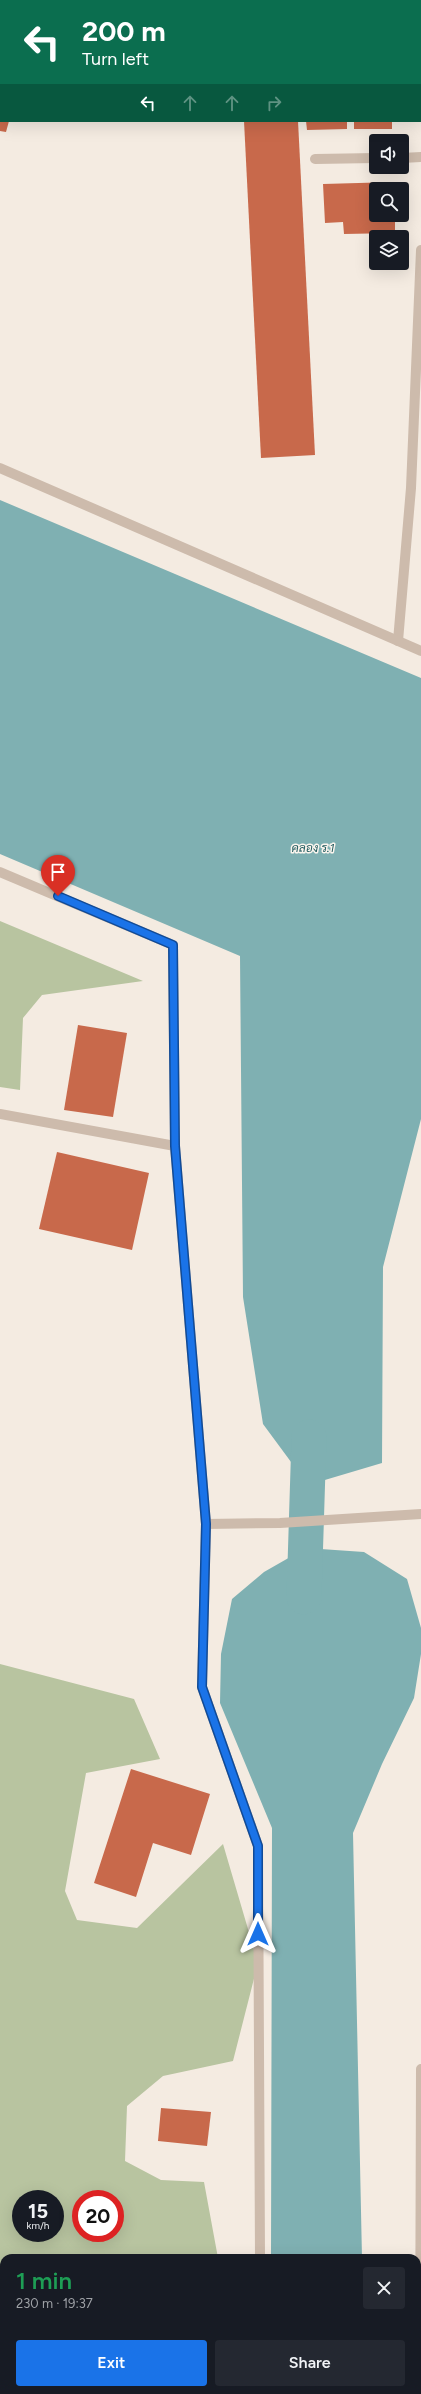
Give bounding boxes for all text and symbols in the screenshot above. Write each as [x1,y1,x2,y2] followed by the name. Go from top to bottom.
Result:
[82,14,166,48] text: 200 m
[16,16,68,68] icon: left
[82,48,149,70] text: Turn left
[137,92,159,114] icon: left
[179,92,201,114] icon: ahead
[221,92,243,114] icon: ahead
[263,92,285,114] icon: right
[369,134,409,270] map controls
[369,134,409,174] button: sound
[369,182,409,222] button: search
[369,230,409,270] button: layers
[292,841,334,855] water label: คลอง ร.1
[41,855,75,896] pin
[47,861,69,883] icon: arrive
[237,1913,279,1955] position arrow
[72,2190,124,2242] speed limit sign: 20
[28,2199,48,2223] text: 15
[27,2219,49,2232] text: km/h
[16,2266,72,2295] text: 1 min
[363,2267,405,2309] button: close
[16,2296,93,2311] text: 230 m · 19:37
[16,2340,207,2386] button: Exit
[215,2340,405,2386] button: Share

